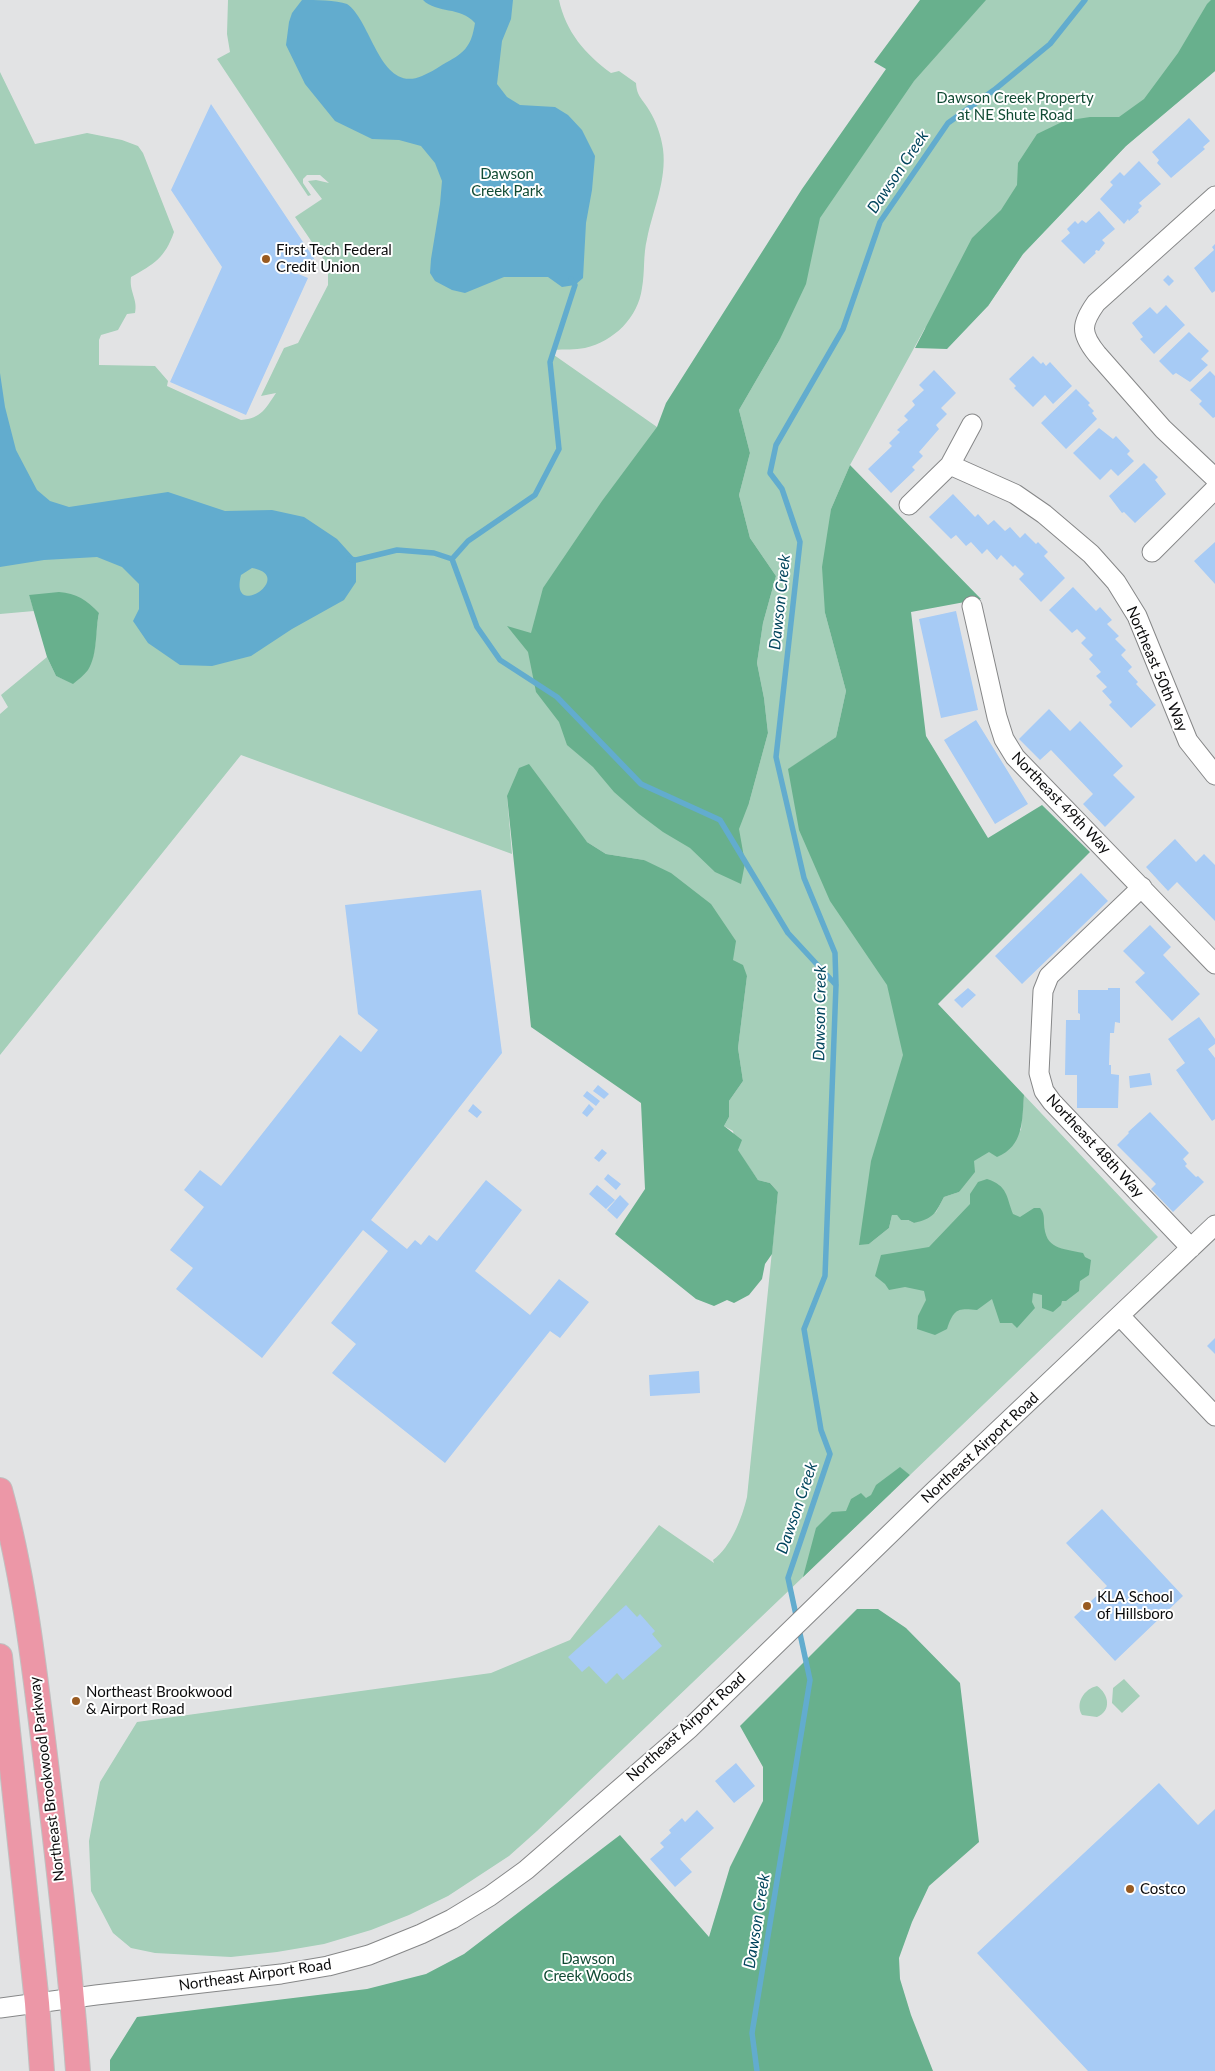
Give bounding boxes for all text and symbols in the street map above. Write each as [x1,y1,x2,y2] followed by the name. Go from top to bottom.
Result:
[936,89,1094,124] park label: Dawson Creek Property at NE Shute Road
[863,127,933,217] water label: Dawson Creek
[471,165,543,200] park label: Dawson Creek Park
[276,241,392,276] place label: First Tech Federal Credit Union
[260,253,272,265] marker: First Tech Federal Credit Union
[765,553,795,651] water label: Dawson Creek
[1122,603,1192,735] street label: Northeast 50th Way
[1008,748,1114,858] street label: Northeast 49th Way
[810,965,830,1061] water label: Dawson Creek
[1042,1091,1148,1201] street label: Northeast 48th Way
[918,1389,1042,1507] street label: Northeast Airport Road
[772,1460,822,1556] water label: Dawson Creek
[1097,1588,1174,1623] place label: KLA School of Hillsboro
[1081,1600,1093,1612] marker: KLA School of Hillsboro
[623,1669,749,1785] street label: Northeast Airport Road
[25,1676,69,1882] street label: Northeast Brookwood Parkway
[86,1683,232,1718] place label: Northeast Brookwood & Airport Road
[70,1695,82,1707] marker: Northeast Brookwood & Airport Road
[740,1872,774,1970] water label: Dawson Creek
[1140,1880,1186,1898] place label: Costco
[1124,1883,1136,1895] marker: Costco
[543,1950,633,1985] park label: Dawson Creek Woods
[177,1955,333,1995] street label: Northeast Airport Road

